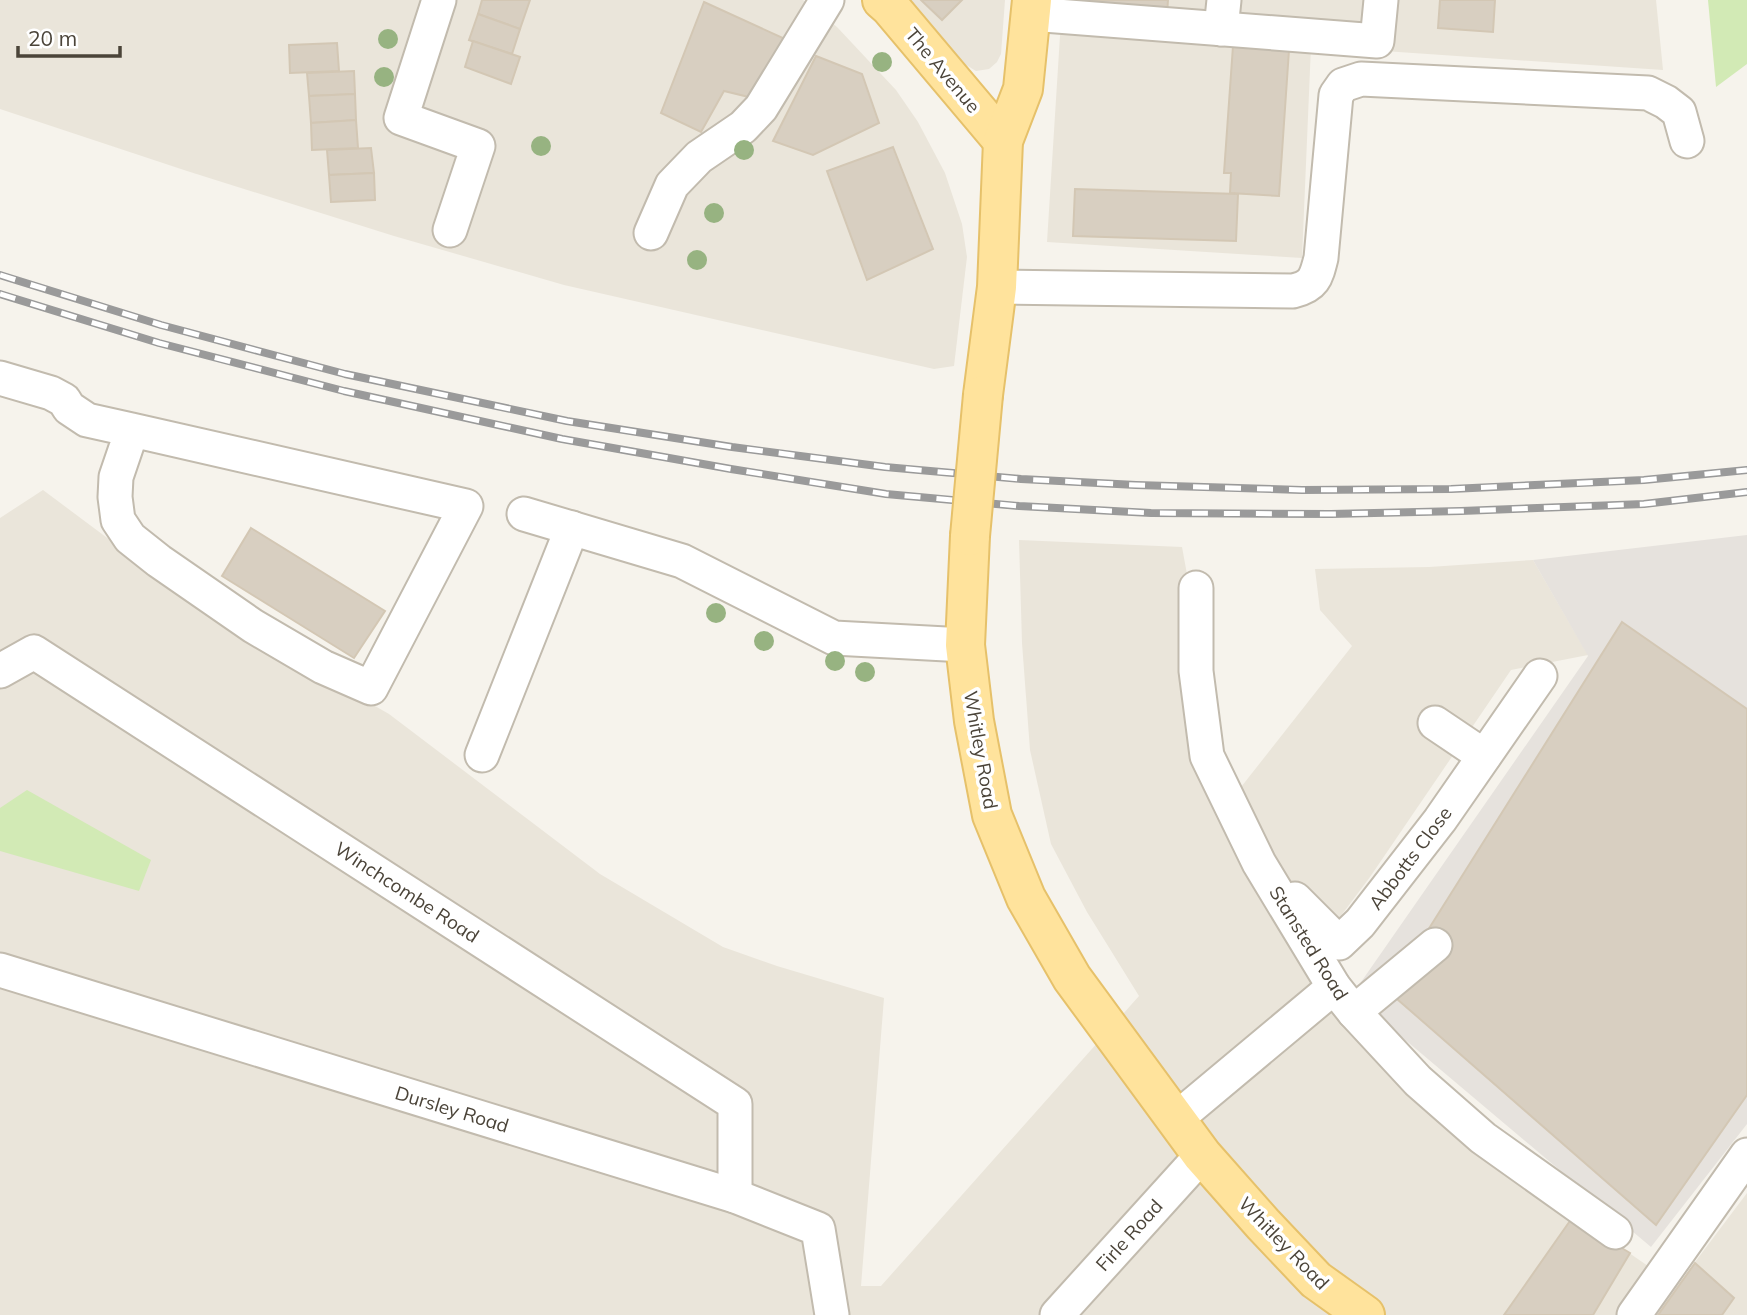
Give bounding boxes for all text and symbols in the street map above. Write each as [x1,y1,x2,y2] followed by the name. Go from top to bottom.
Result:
[18,14,119,58] scale bar
[900,22,986,118] street label: The Avenue
[28,25,77,51] text: 20 m
[959,689,1003,811] street label: Whitley Road
[1363,802,1457,914] street label: Abbotts Close
[330,836,484,948] street label: Winchcombe Road
[1264,881,1354,1005] street label: Stansted Road
[392,1080,512,1138] street label: Dursley Road
[1234,1192,1334,1294] street label: Whitley Road
[1090,1194,1168,1276] street label: Firle Road

